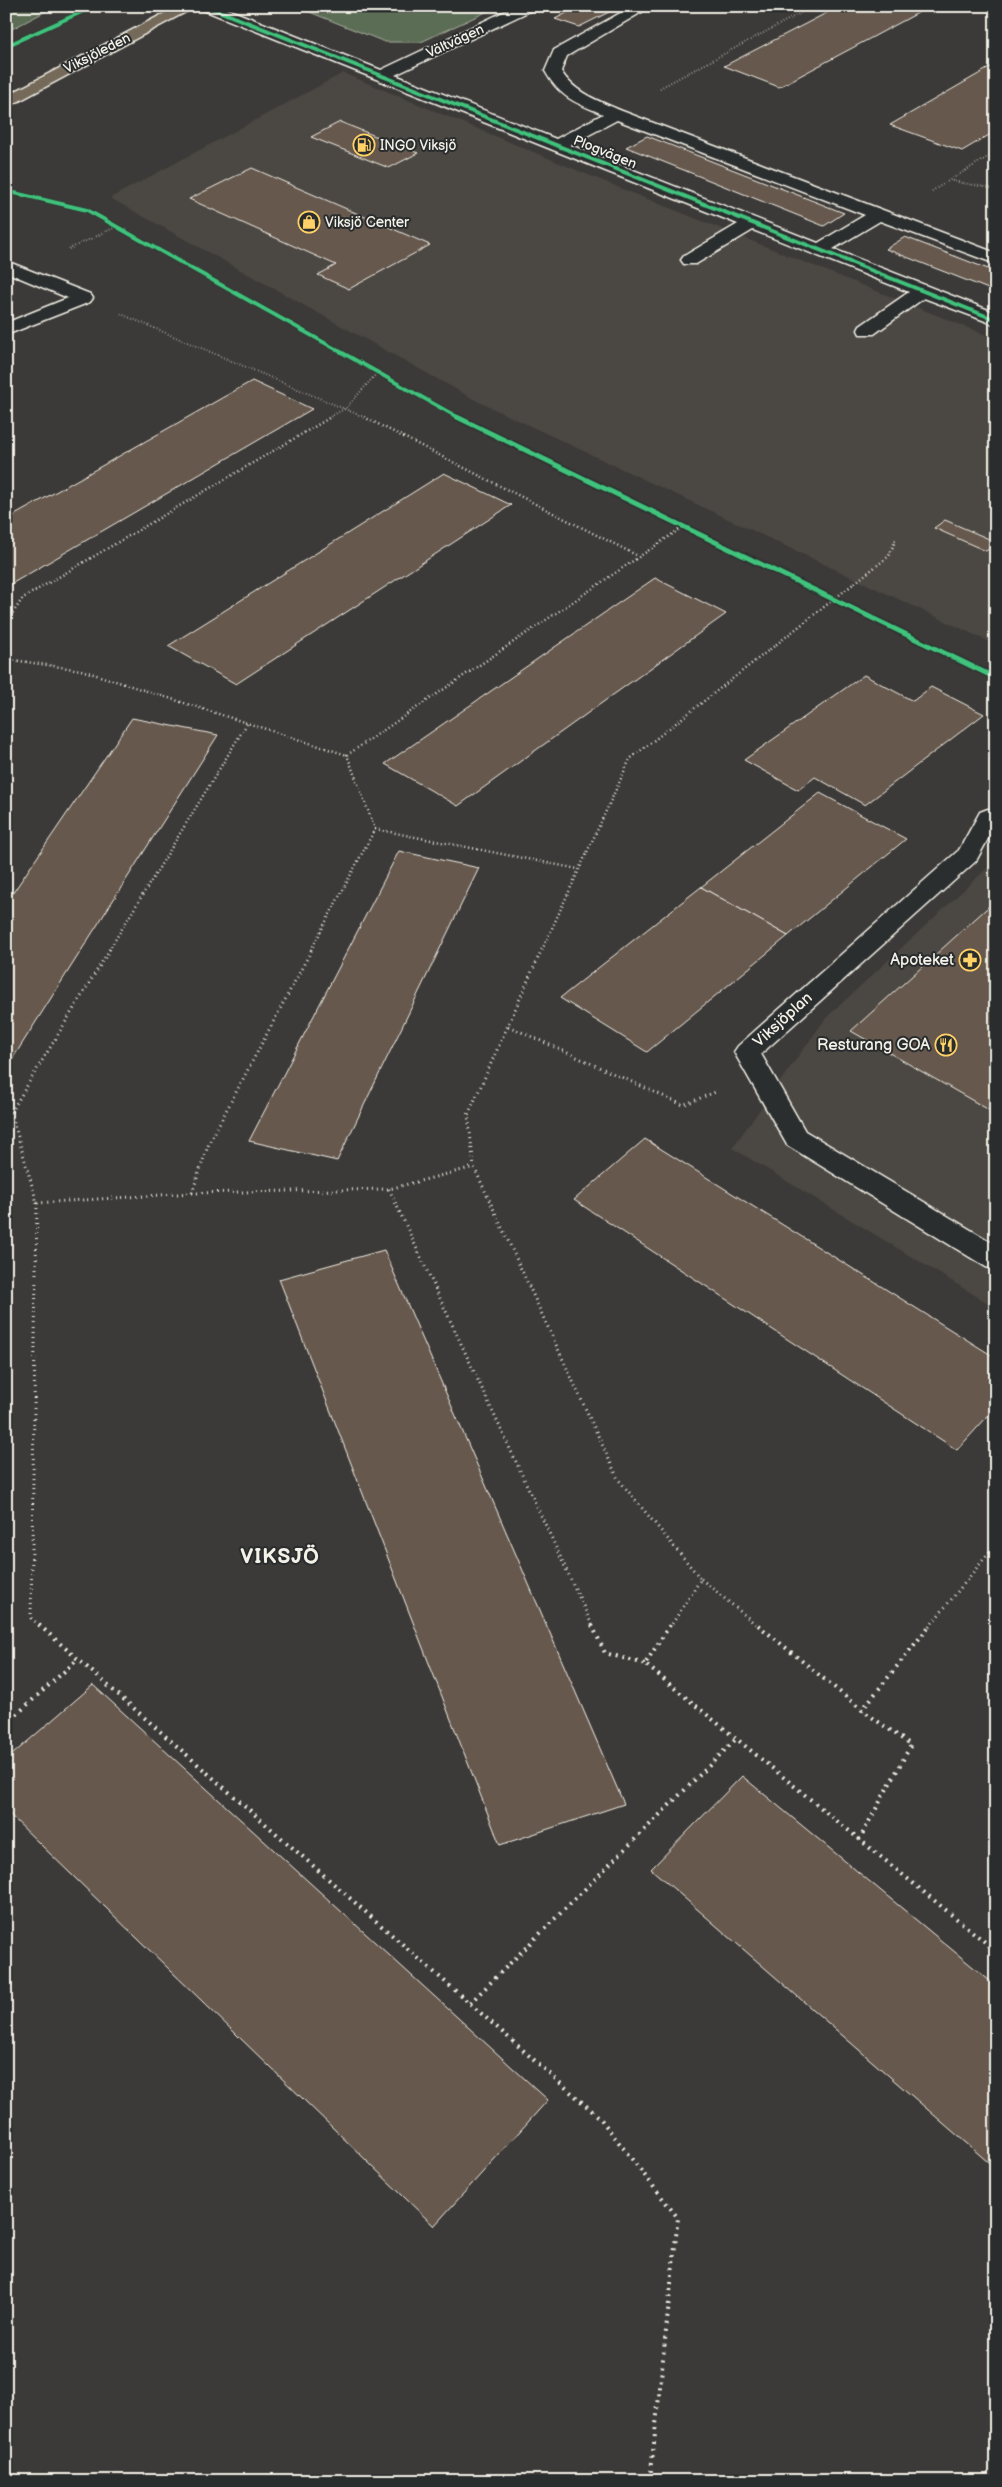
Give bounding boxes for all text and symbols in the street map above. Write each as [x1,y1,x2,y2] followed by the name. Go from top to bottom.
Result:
[423,20,487,62] street label: Vältvägen
[61,29,133,77] street label: Viksjöleden
[571,132,639,172] street label: Plogvägen
[352,133,376,157] fuel station icon: INGO Viksjö
[380,137,456,154] place label: INGO Viksjö
[297,210,321,234] shop icon: Viksjö Center
[325,214,410,231] place label: Viksjö Center
[958,948,982,972] pharmacy icon: Apoteket
[890,951,954,970] place label: Apoteket
[750,989,816,1051] street label: Viksjöplan
[934,1033,958,1057] restaurant icon: Resturang GOA
[817,1036,930,1055] place label: Resturang GOA
[240,1544,320,1569] district label: VIKSJÖ

